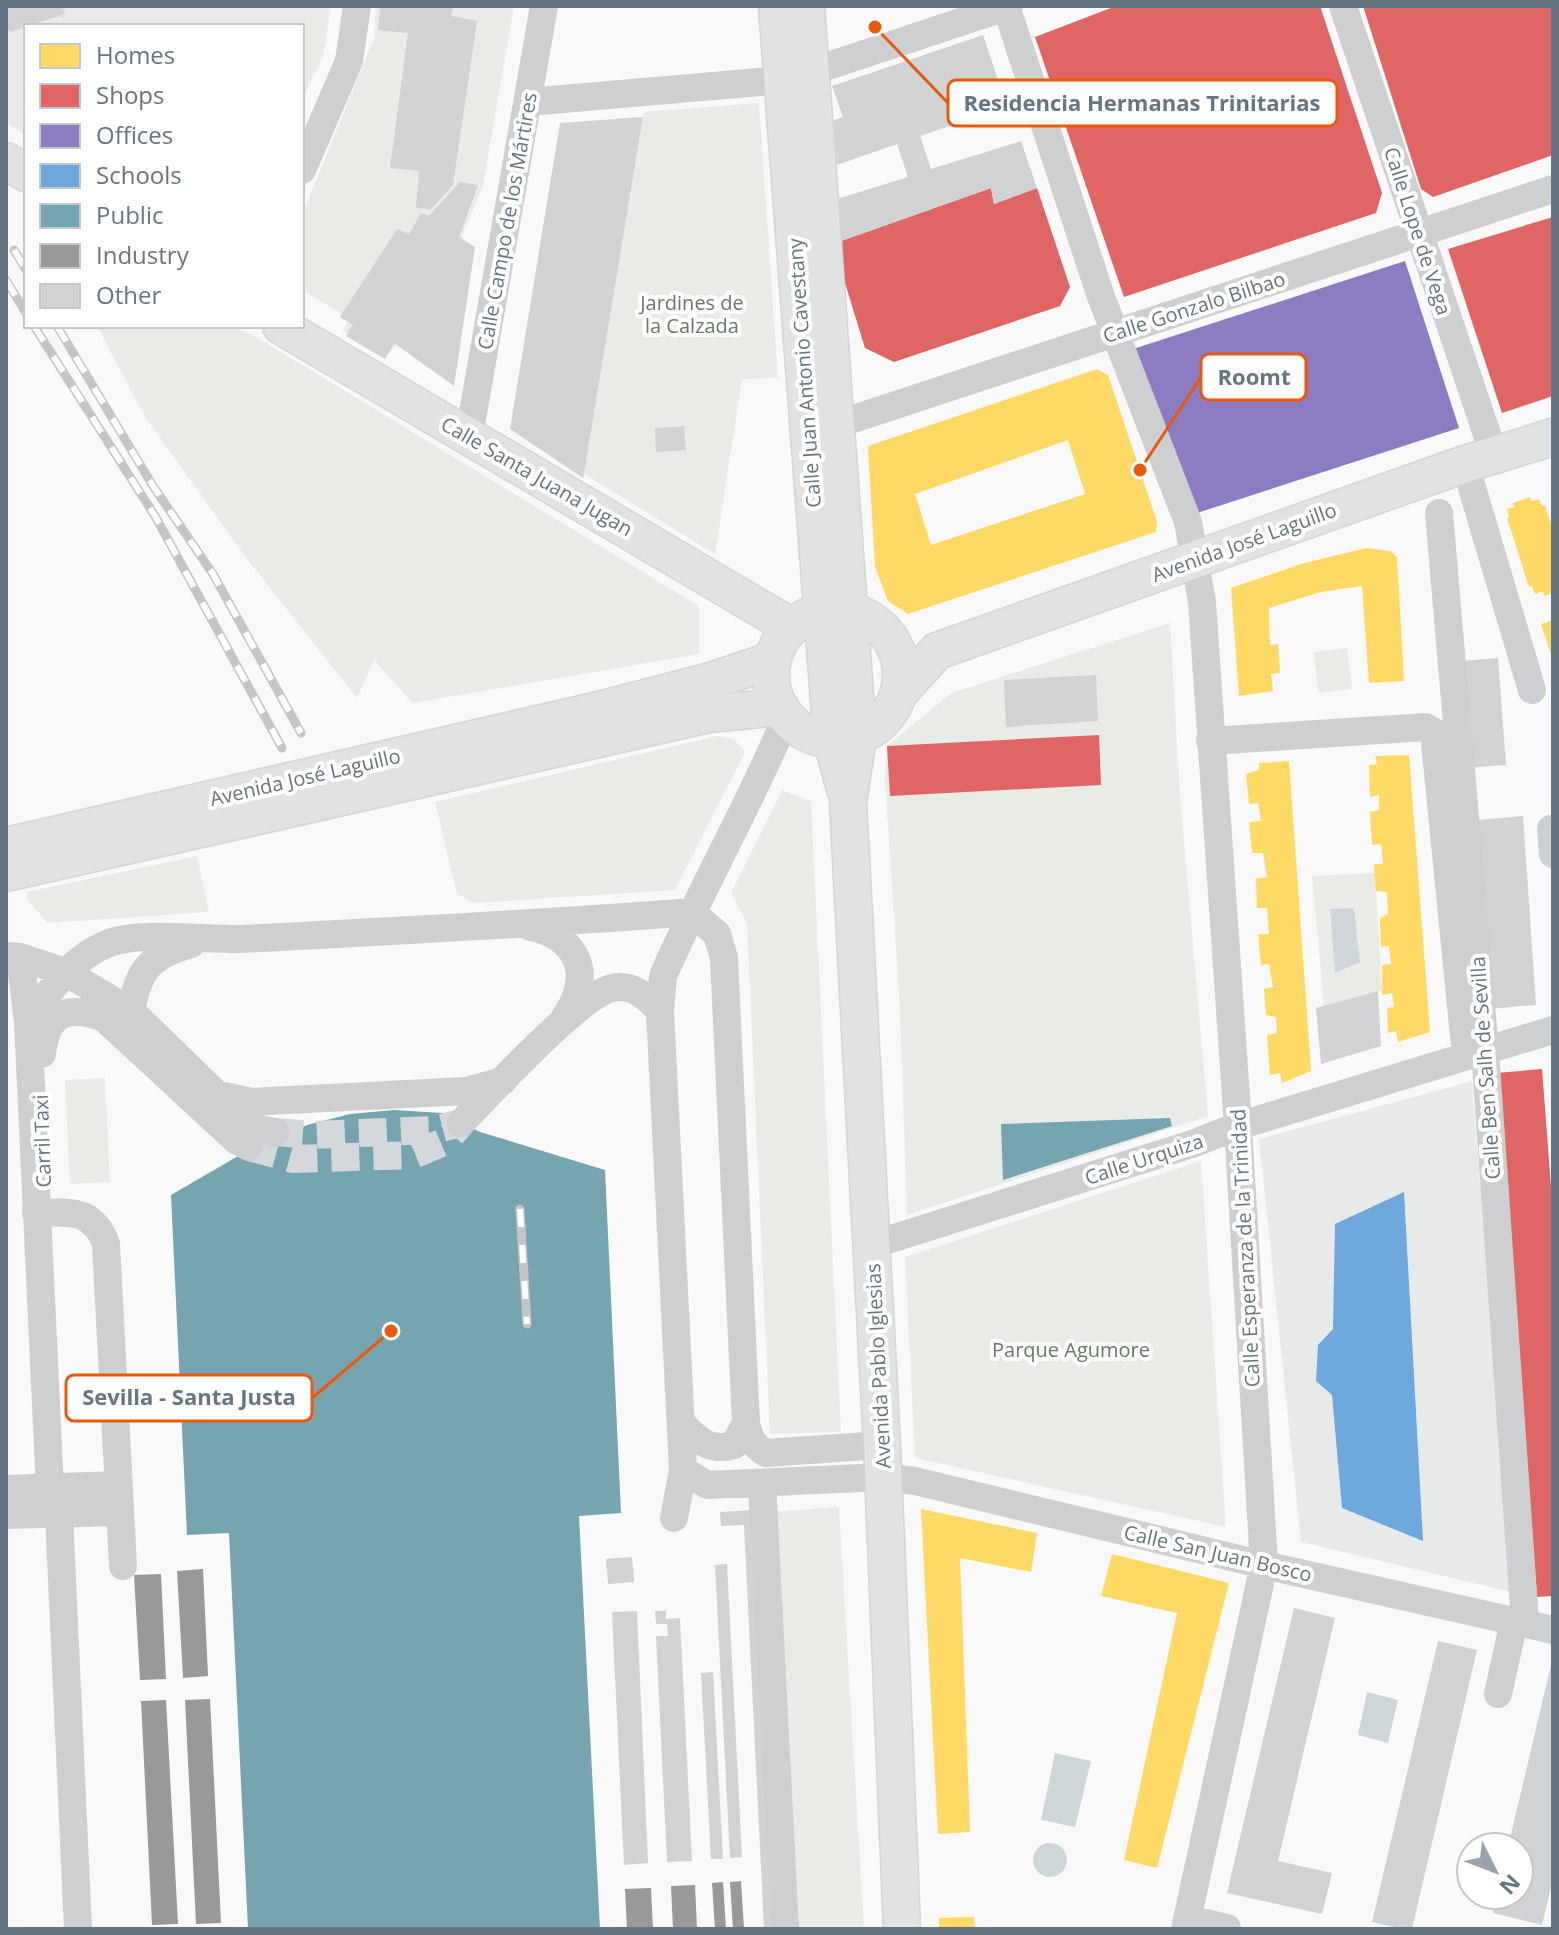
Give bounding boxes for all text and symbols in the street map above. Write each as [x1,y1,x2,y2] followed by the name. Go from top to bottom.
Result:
[24,24,304,328] legend
[96,38,175,71] text: Homes
[96,78,164,111] text: Shops
[948,80,1337,126] callout: Residencia Hermanas Trinitarias
[963,87,1321,117] text: Residencia Hermanas Trinitarias
[471,90,543,352] street label: Calle Campo de los Mártires
[96,118,173,151] text: Offices
[1378,144,1458,318] street label: Calle Lope de Vega
[96,158,182,191] text: Schools
[96,198,163,231] text: Public
[781,236,827,509] street label: Calle Juan Antonio Cavestany
[96,238,190,271] text: Industry
[1099,265,1289,349] street label: Calle Gonzalo Bilbao
[96,278,161,311] text: Other
[638,289,744,339] park label: Jardines de la Calzada
[1201,354,1306,400] callout: Roomt
[1218,361,1290,391] text: Roomt
[436,410,638,542] street label: Calle Santa Juana Jugan
[1148,496,1340,588] street label: Avenida José Laguillo
[207,742,403,812] street label: Avenida José Laguillo
[1464,956,1506,1180] street label: Calle Ben Salh de Sevilla
[27,1094,57,1188] street label: Carril Taxi
[1224,1108,1266,1388] street label: Calle Esperanza de la Trinidad
[1081,1127,1207,1191] street label: Calle Urquiza
[859,1263,897,1469] street label: Avenida Pablo Iglesias
[992,1336,1150,1363] park label: Parque Agumore
[66,1375,312,1421] callout: Sevilla - Santa Justa
[82,1381,296,1411] text: Sevilla - Santa Justa
[1121,1518,1315,1588] street label: Calle San Juan Bosco
[1455,1831,1535,1911] north arrow
[1493,1868,1528,1902] text: N

